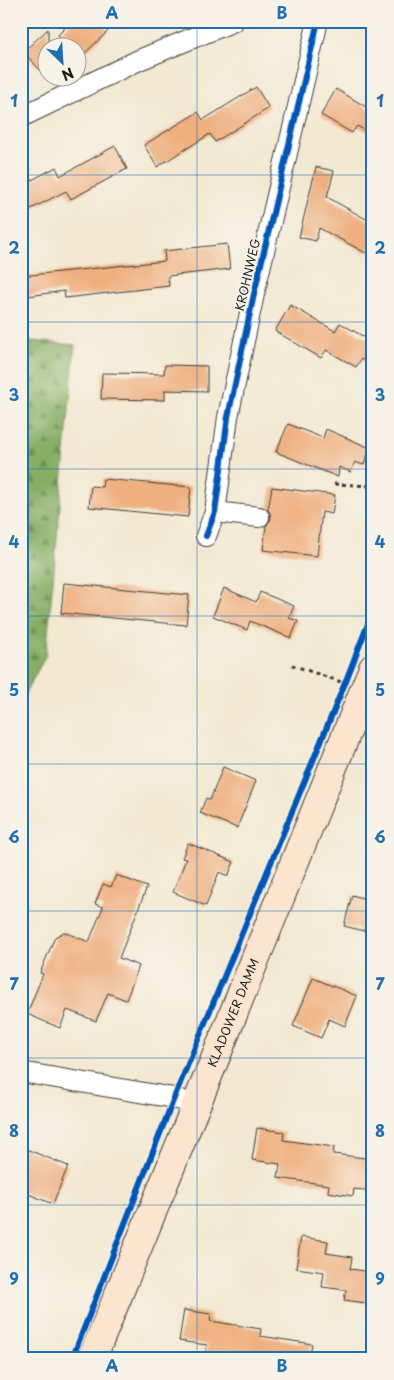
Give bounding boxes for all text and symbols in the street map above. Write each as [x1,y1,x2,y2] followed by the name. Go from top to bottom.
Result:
[106,0,119,24] text: A
[277,0,288,24] text: B
[38,38,88,88] north arrow
[58,62,77,86] text: N
[10,88,18,112] text: 1
[376,88,384,112] text: 1
[8,235,20,259] text: 2
[374,235,386,259] text: 2
[230,237,264,313] street label: KROHNWEG
[9,382,19,406] text: 3
[375,382,385,406] text: 3
[9,529,20,553] text: 4
[375,529,386,553] text: 4
[9,677,19,701] text: 5
[375,677,385,701] text: 5
[8,824,20,848] text: 6
[374,824,386,848] text: 6
[203,955,263,1070] street label: KLADOWER DAMM
[9,971,19,995] text: 7
[375,971,385,995] text: 7
[9,1118,19,1142] text: 8
[375,1118,385,1142] text: 8
[9,1266,19,1290] text: 9
[375,1266,385,1290] text: 9
[106,1353,119,1377] text: A
[277,1353,288,1377] text: B

